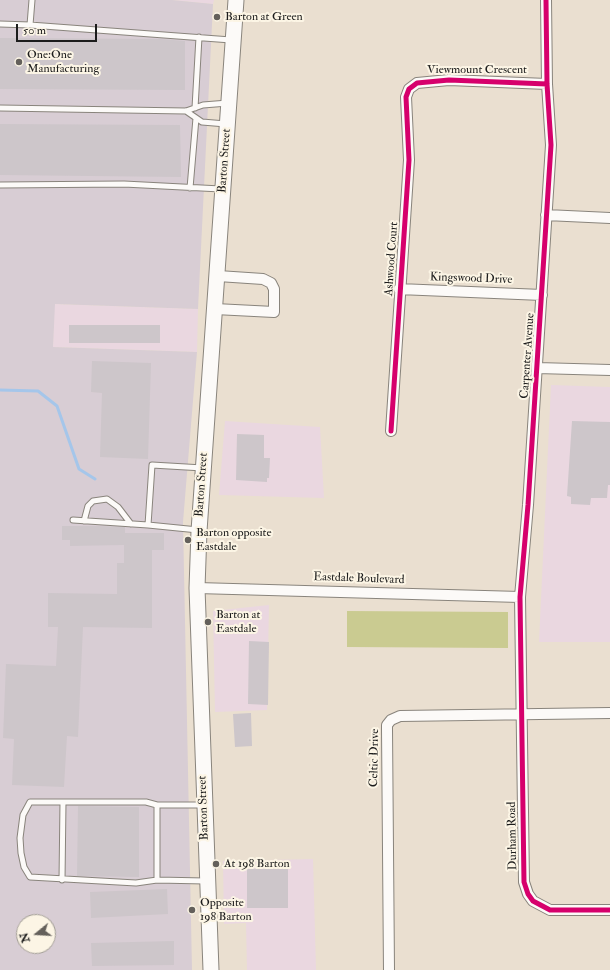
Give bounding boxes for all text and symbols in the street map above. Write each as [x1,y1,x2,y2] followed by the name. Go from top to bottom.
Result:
[225,10,303,24] place label: Barton at Green
[212,12,222,22] marker: Barton at Green
[18,16,99,42] scale bar
[23,23,46,38] text: 50 m
[27,48,99,76] place label: One:One Manufacturing
[14,57,24,67] marker: One:One Manufacturing
[427,63,527,77] street label: Viewmount Crescent
[216,128,234,194] street label: Barton Street
[382,221,402,297] street label: Ashwood Court
[429,270,513,288] street label: Kingswood Drive
[518,313,538,399] street label: Carpenter Avenue
[193,452,211,518] street label: Barton Street
[196,526,271,554] place label: Barton opposite Eastdale
[183,535,193,545] marker: Barton opposite Eastdale
[313,570,405,588] street label: Eastdale Boulevard
[216,608,260,636] place label: Barton at Eastdale
[203,617,213,627] marker: Barton at Eastdale
[367,729,383,787] street label: Celtic Drive
[196,776,212,840] street label: Barton Street
[505,802,521,870] street label: Durham Road
[224,857,290,871] place label: At 198 Barton
[211,859,221,869] marker: At 198 Barton
[200,896,252,924] place label: Opposite 198 Barton
[187,905,197,915] marker: Opposite 198 Barton
[16,914,56,954] north arrow
[17,931,33,944] text: N

